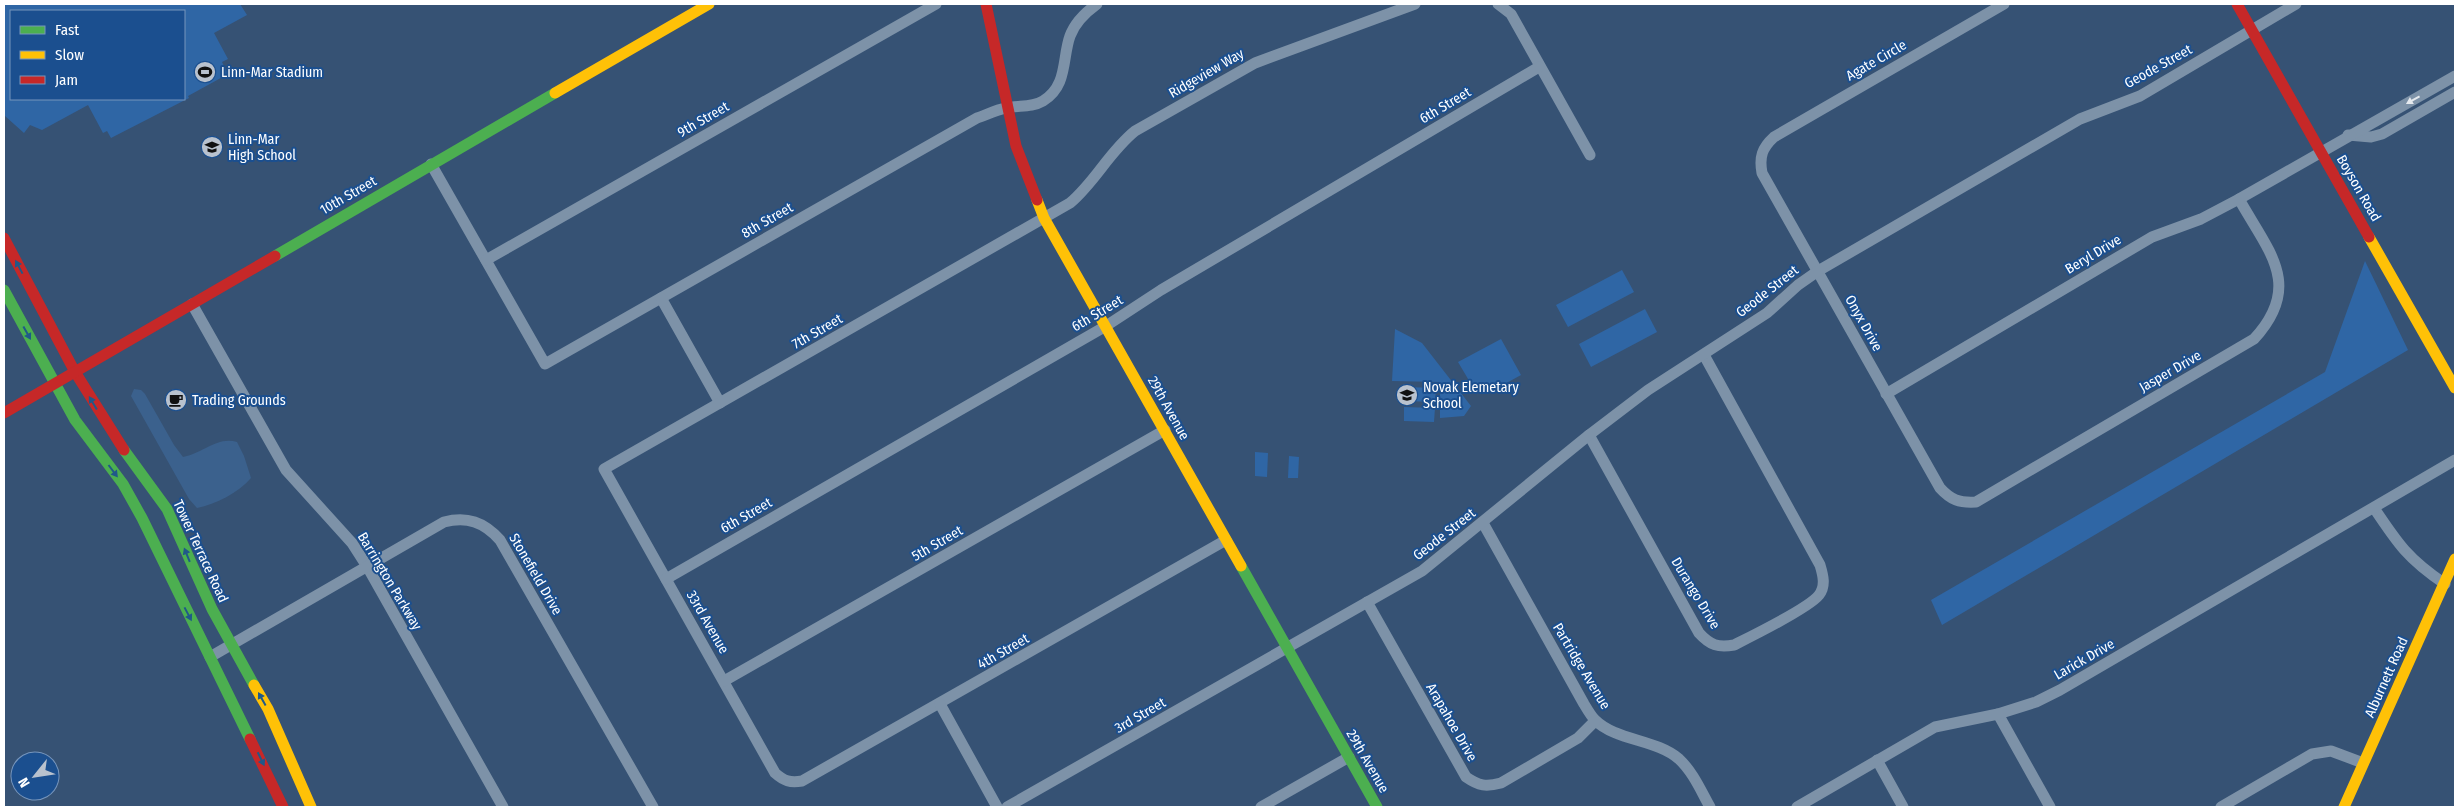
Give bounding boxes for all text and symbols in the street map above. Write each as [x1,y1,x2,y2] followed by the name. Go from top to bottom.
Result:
[10,10,185,100] legend
[55,21,79,39] text: Fast
[1843,36,1909,84] street label: Agate Circle
[2122,41,2195,92] street label: Geode Street
[1166,45,1248,102] street label: Ridgeview Way
[55,46,84,64] text: Slow
[193,60,217,84] sports icon: Linn-Mar Stadium
[221,64,323,81] place label: Linn-Mar Stadium
[55,71,78,89] text: Jam
[1417,83,1474,127] street label: 6th Street
[2406,95,2419,104] one-way arrow
[675,98,732,141] street label: 9th Street
[228,131,296,164] place label: Linn-Mar High School
[200,135,224,159] school or university icon: Linn-Mar High School
[2333,152,2384,225] street label: Boyson Road
[317,172,380,218] street label: 10th Street
[738,199,796,242] street label: 8th Street
[2062,231,2124,278] street label: Beryl Drive
[15,261,24,274] one-way arrow
[1733,262,1802,321] street label: Geode Street
[1069,291,1126,335] street label: 6th Street
[1841,292,1886,354] street label: Onyx Drive
[789,310,846,353] street label: 7th Street
[23,326,32,339] one-way arrow
[2136,347,2204,396] street label: Jasper Drive
[1144,373,1193,443] street label: 29th Avenue
[1423,379,1519,412] place label: Novak Elemetary School
[1395,383,1419,407] school or university icon: Novak Elemetary School
[164,388,188,412] cafe icon: Trading Grounds
[192,392,286,409] place label: Trading Grounds
[88,396,97,409] one-way arrow
[107,464,118,477] one-way arrow
[717,494,775,537] street label: 6th Street
[169,497,232,605] street label: Tower Terrace Road
[1410,505,1479,564] street label: Geode Street
[909,522,966,565] street label: 5th Street
[354,529,426,634] street label: Barrington Parkway
[505,530,566,618] street label: Stonefield Drive
[183,548,191,562] one-way arrow
[1667,554,1724,632] street label: Durango Drive
[683,588,732,657] street label: 33rd Avenue
[184,607,192,621] one-way arrow
[1549,620,1614,712] street label: Partridge Avenue
[975,630,1032,673] street label: 4th Street
[2361,634,2412,720] street label: Alburnett Road
[2051,635,2118,684] street label: Larick Drive
[1422,680,1481,764] street label: Arapahoe Drive
[258,692,266,706] one-way arrow
[1112,694,1169,737] street label: 3rd Street
[1343,727,1393,796] street label: 29th Avenue
[10,751,60,801] north arrow
[256,752,265,767] one-way arrow
[15,774,34,790] text: N

